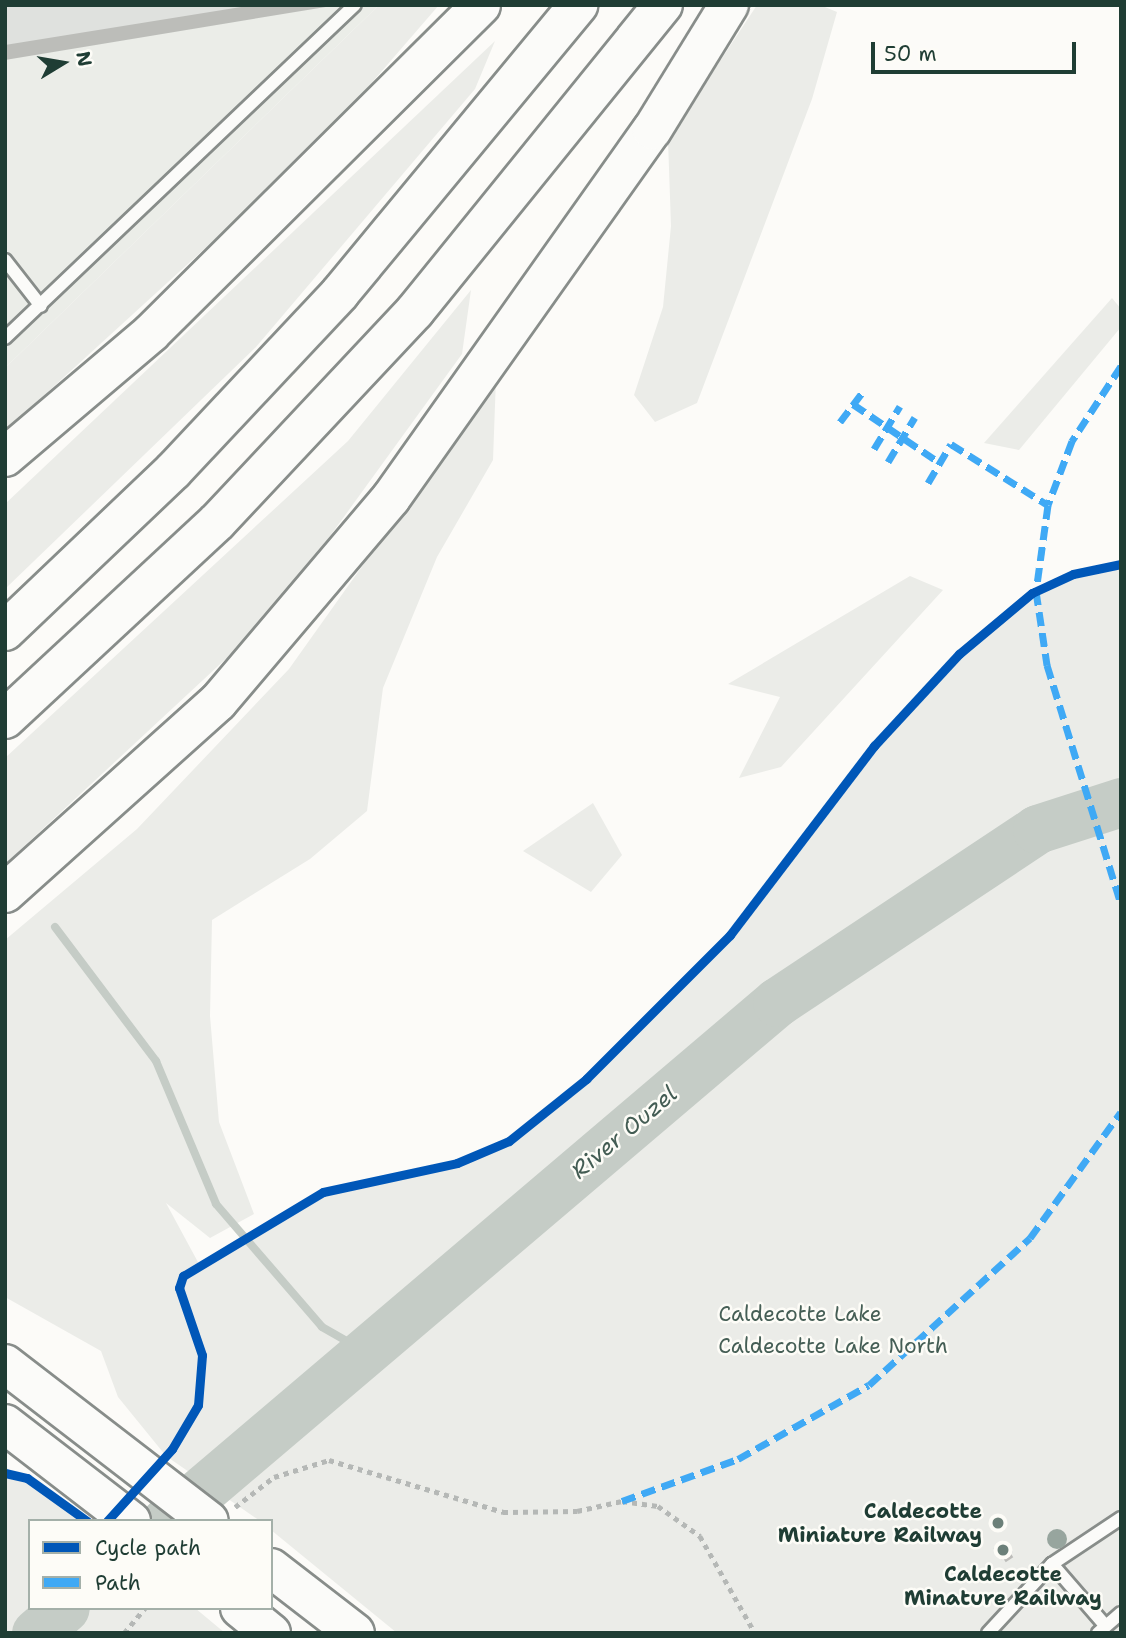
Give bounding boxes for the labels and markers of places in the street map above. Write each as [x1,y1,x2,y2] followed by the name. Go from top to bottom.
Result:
[778,1498,982,1548] place label: Caldecotte Miniature Railway
[988,1513,1008,1533] marker: Caldecotte Miniature Railway
[995,1542,1011,1558] marker: Caldecotte Minature Railway
[904,1561,1102,1611] place label: Caldecotte Minature Railway

